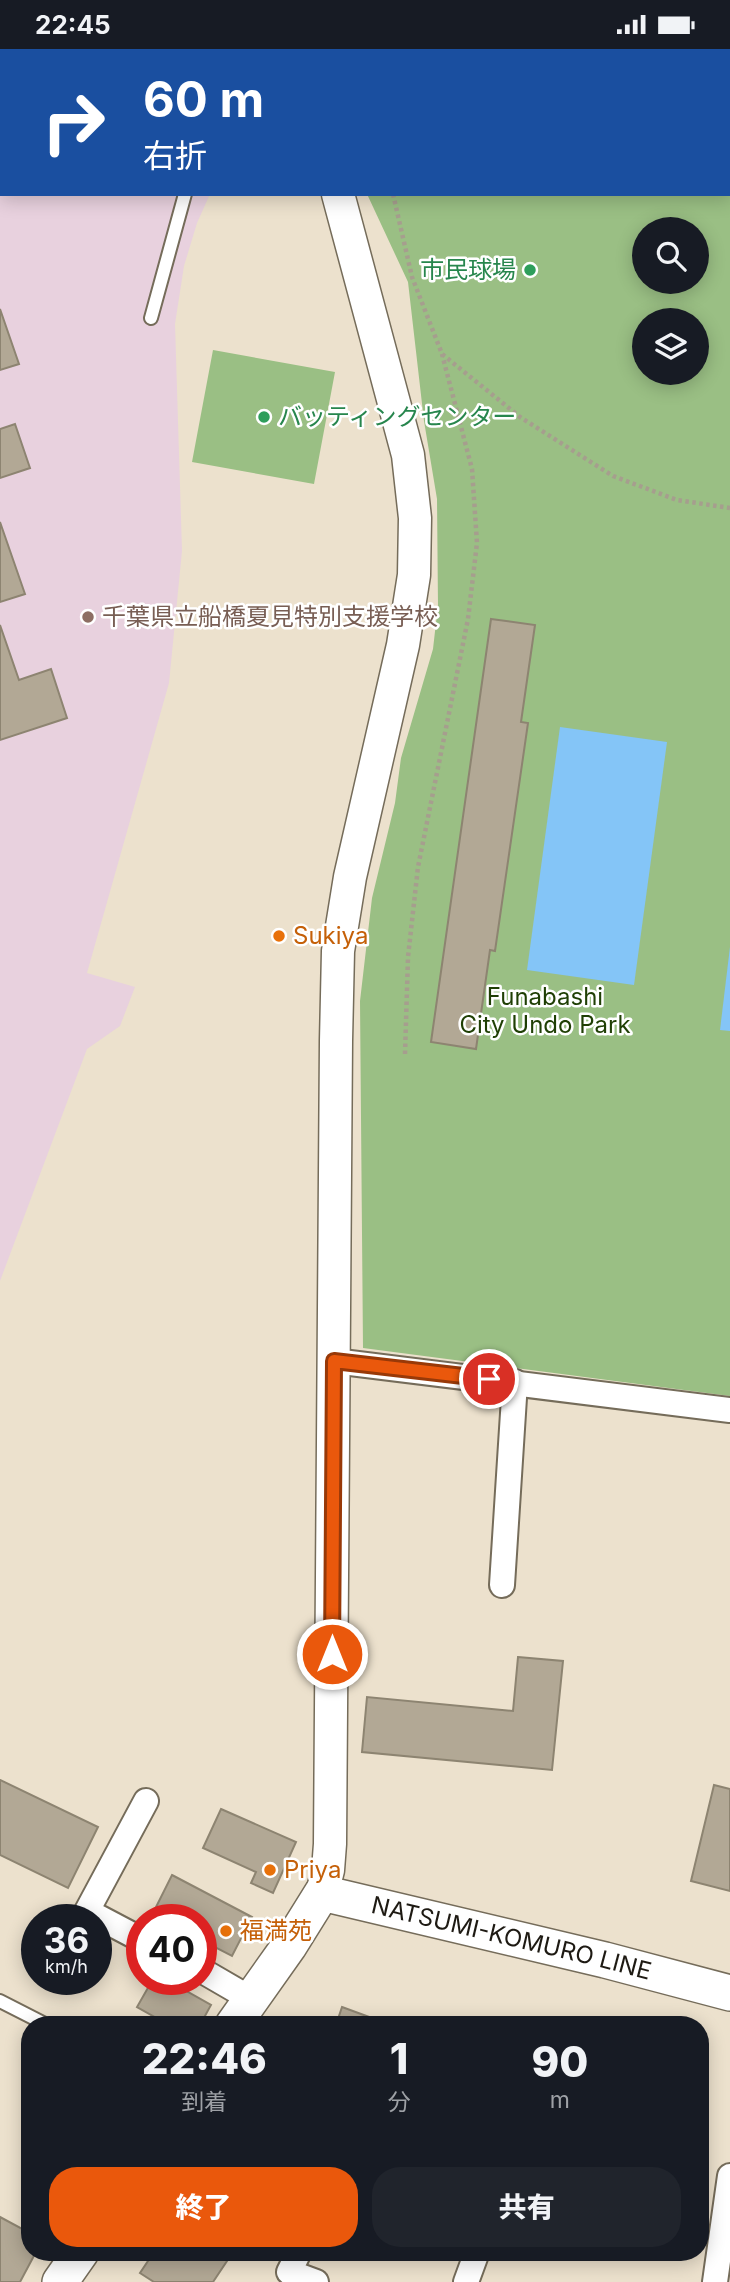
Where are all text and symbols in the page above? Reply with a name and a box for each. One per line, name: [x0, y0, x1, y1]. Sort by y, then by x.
text: 22:45: [35, 9, 111, 40]
text: 60 m: [143, 70, 264, 129]
icon: right: [28, 77, 119, 168]
text: 右折: [143, 136, 207, 175]
map controls: [632, 217, 709, 385]
button: search: [632, 217, 709, 294]
place label: 市民球場: [420, 255, 516, 284]
marker: 市民球場: [522, 262, 538, 278]
button: layers: [632, 308, 709, 385]
place label: バッティングセンター: [278, 402, 517, 431]
marker: バッティングセンター: [256, 409, 272, 425]
place label: 千葉県立船橋夏見特別支援学校: [102, 602, 438, 631]
marker: 千葉県立船橋夏見特別支援学校: [80, 609, 96, 625]
place label: Sukiya: [293, 921, 368, 950]
marker: Sukiya: [271, 928, 287, 944]
park label: Funabashi City Undo Park: [459, 982, 631, 1039]
pin: [459, 1349, 519, 1409]
icon: arrive: [470, 1360, 508, 1398]
position arrow: [295, 1617, 369, 1691]
place label: Priya: [284, 1855, 341, 1884]
marker: Priya: [262, 1862, 278, 1878]
street label: NATSUMI-KOMURO LINE: [369, 1890, 655, 1986]
speed limit sign: 40: [126, 1904, 217, 1995]
place label: 福満苑: [240, 1916, 312, 1945]
text: 36: [44, 1919, 89, 1961]
marker: 福満苑: [218, 1923, 234, 1939]
text: km/h: [45, 1956, 88, 1977]
text: 22:46: [142, 2033, 267, 2084]
text: 1: [390, 2033, 408, 2084]
text: 90: [531, 2036, 588, 2087]
text: m: [550, 2086, 570, 2114]
text: 到着: [181, 2088, 227, 2116]
text: 分: [388, 2088, 411, 2116]
button: 終了: [49, 2167, 358, 2247]
button: 共有: [372, 2167, 681, 2247]

